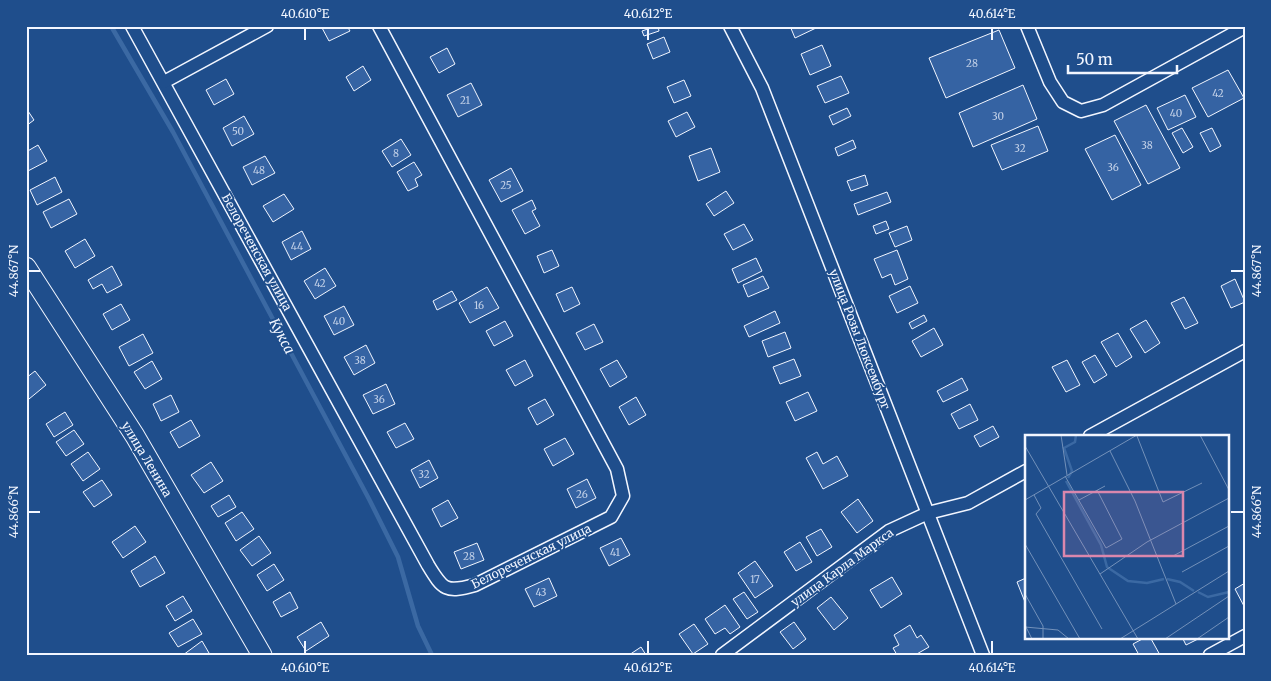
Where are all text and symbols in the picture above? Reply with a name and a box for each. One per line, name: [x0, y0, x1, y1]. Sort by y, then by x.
text: 40.610°E: [281, 6, 330, 21]
text: 40.612°E: [624, 6, 673, 21]
text: 40.614°E: [969, 6, 1016, 21]
scale bar: [1068, 42, 1177, 74]
text: 50 m: [1076, 50, 1113, 69]
house number: 28: [966, 57, 978, 70]
house number: 42: [1212, 87, 1224, 100]
house number: 21: [460, 94, 471, 107]
house number: 40: [1170, 107, 1182, 120]
house number: 30: [992, 110, 1004, 123]
house number: 50: [232, 125, 244, 138]
house number: 38: [1141, 139, 1153, 152]
house number: 32: [1014, 142, 1026, 155]
house number: 8: [393, 147, 399, 160]
house number: 36: [1107, 161, 1119, 174]
house number: 48: [253, 164, 265, 177]
house number: 25: [500, 179, 512, 192]
street label: Белореченская улица: [219, 191, 296, 314]
house number: 44: [291, 240, 303, 253]
text: 44.867°N: [6, 244, 21, 297]
text: 44.867°N: [1249, 244, 1264, 297]
street label: улица Розы Люксембург: [826, 267, 894, 411]
house number: 42: [314, 277, 326, 290]
house number: 16: [474, 299, 484, 312]
water label: Кукса: [265, 315, 299, 357]
house number: 40: [333, 315, 345, 328]
house number: 38: [354, 354, 366, 367]
house number: 36: [373, 393, 385, 406]
street label: улица Ленина: [119, 419, 176, 500]
inset map: [1025, 435, 1228, 638]
house number: 32: [418, 468, 430, 481]
text: 44.866°N: [6, 485, 21, 538]
text: 44.866°N: [1249, 485, 1264, 538]
house number: 26: [576, 488, 588, 501]
street label: Белореченская улица: [469, 520, 594, 592]
street label: улица Карла Маркса: [788, 524, 897, 609]
house number: 41: [610, 546, 620, 559]
house number: 28: [463, 550, 475, 563]
house number: 17: [750, 573, 760, 586]
house number: 43: [535, 586, 547, 599]
text: 40.610°E: [281, 660, 330, 675]
text: 40.612°E: [624, 660, 673, 675]
text: 40.614°E: [969, 660, 1016, 675]

